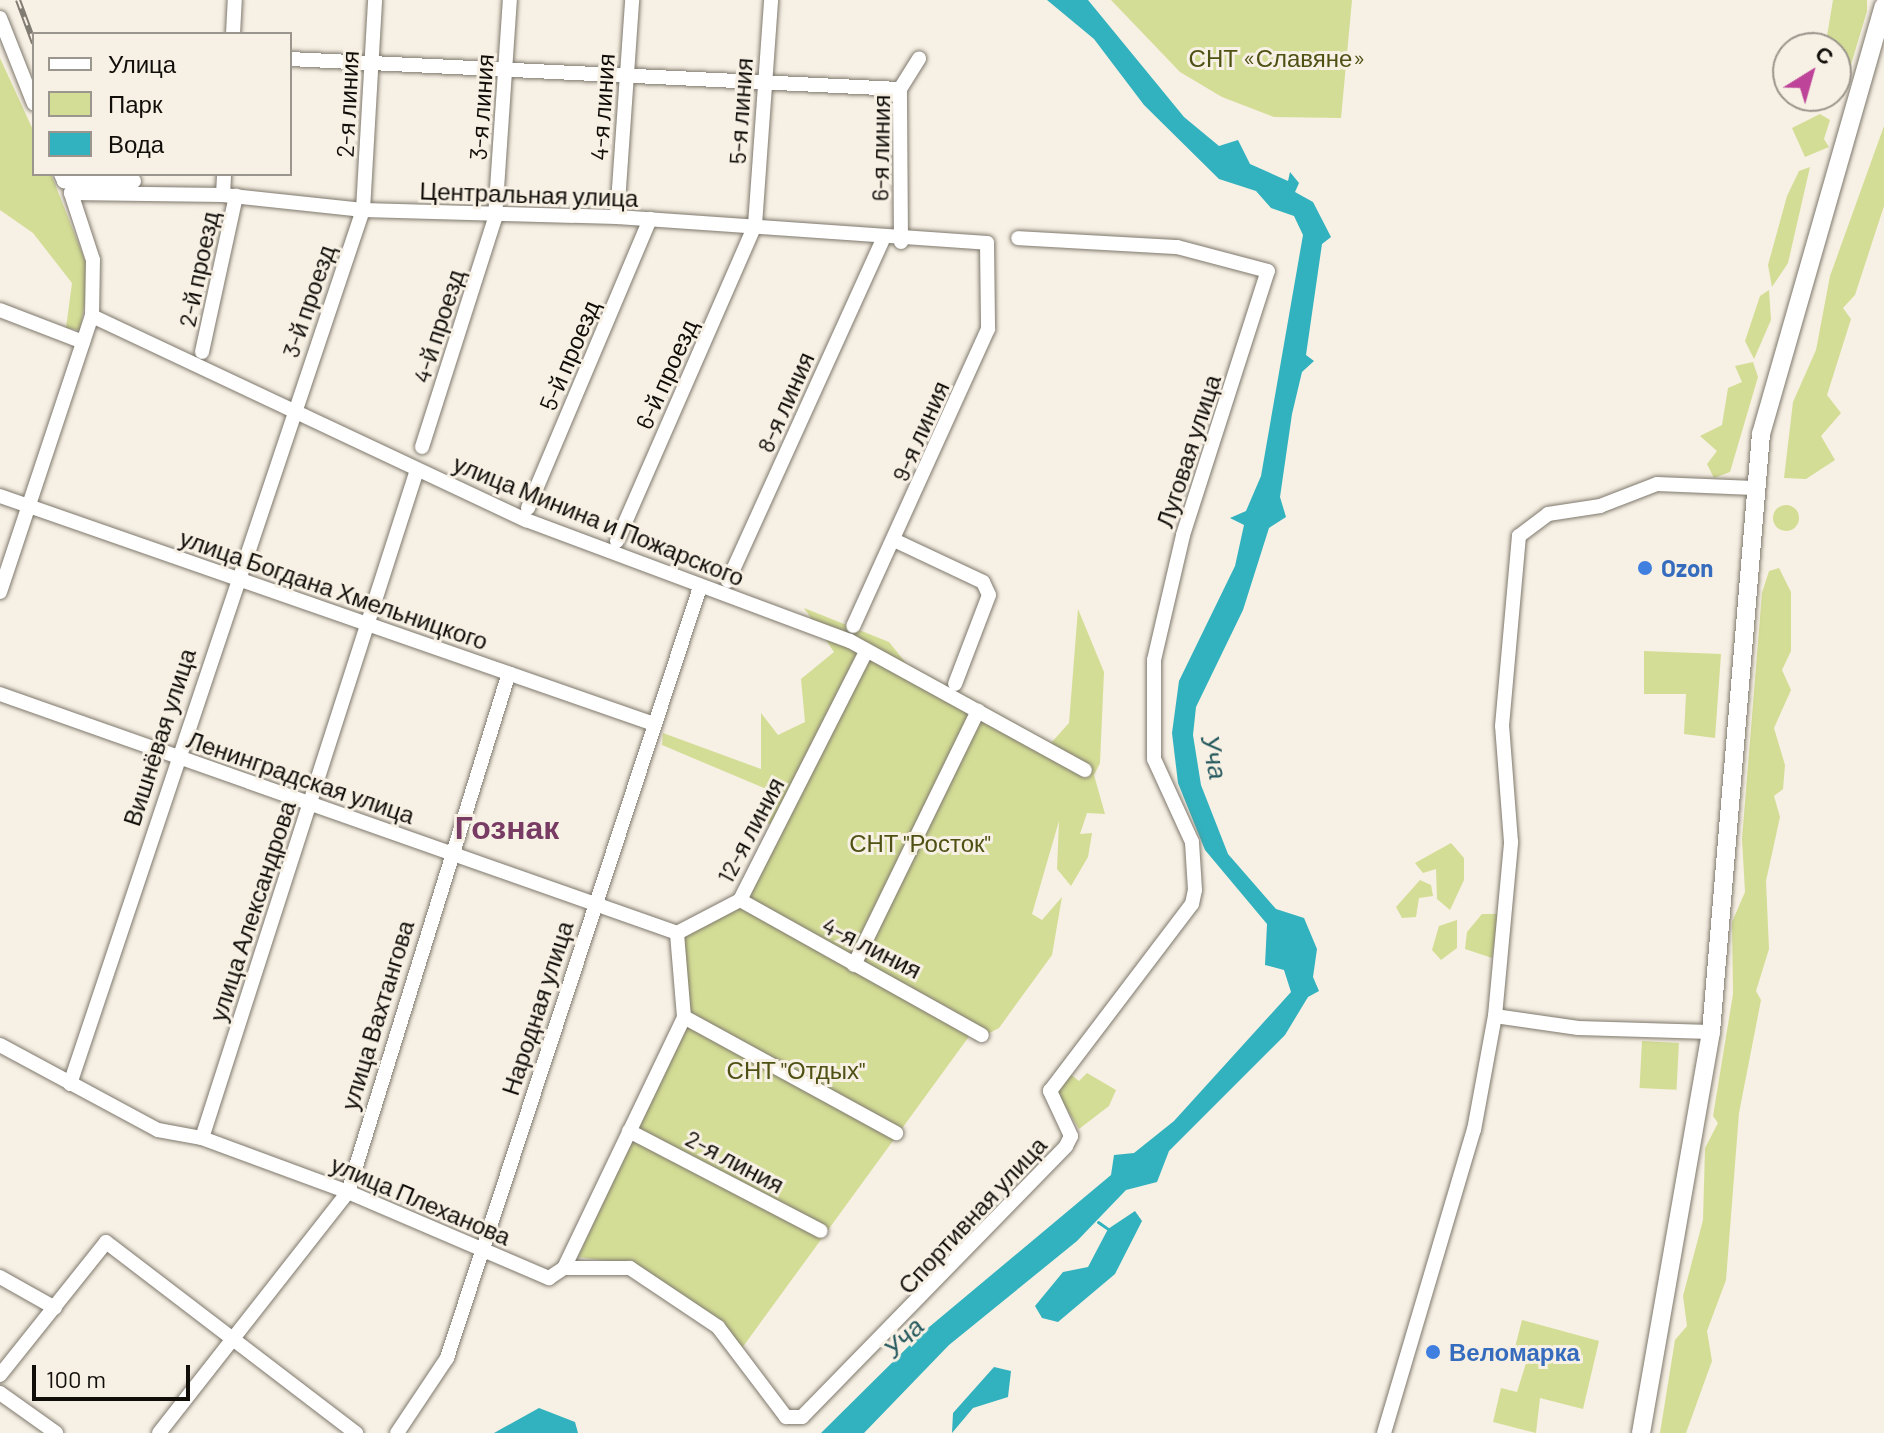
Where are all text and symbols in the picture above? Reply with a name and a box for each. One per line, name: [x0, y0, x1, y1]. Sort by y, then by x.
legend: [32, 32, 292, 176]
north arrow: [1772, 32, 1852, 112]
text: С: [1811, 39, 1839, 70]
park label: СНТ «Славяне»: [1189, 44, 1365, 72]
text: Улица: [108, 49, 176, 78]
street label: 2-я линия: [330, 50, 364, 158]
street label: 4-я линия: [584, 52, 620, 162]
street label: 3-я линия: [463, 53, 499, 161]
street label: 5-я линия: [722, 57, 758, 165]
text: Парк: [108, 89, 162, 118]
street label: 6-я линия: [865, 94, 895, 202]
text: Вода: [108, 129, 164, 158]
street label: Центральная улица: [419, 176, 639, 212]
street label: 2-й проезд: [172, 209, 224, 329]
street label: 3-й проезд: [275, 241, 341, 361]
street label: 4-й проезд: [406, 265, 470, 387]
street label: 5-й проезд: [533, 296, 605, 414]
street label: 6-й проезд: [629, 315, 703, 433]
street label: 8-я линия: [750, 347, 820, 457]
street label: Луговая улица: [1150, 371, 1226, 531]
street label: 9-я линия: [885, 376, 955, 486]
street label: улица Минина и Пожарского: [449, 448, 749, 592]
street label: улица Богдана Хмельницкого: [176, 523, 492, 655]
place label: Ozon: [1661, 554, 1713, 582]
marker: Ozon: [1636, 559, 1654, 577]
street label: Вишнёвая улица: [117, 645, 201, 829]
street label: Ленинградская улица: [184, 725, 418, 829]
water label: Уча: [1195, 732, 1235, 782]
street label: 12-я линия: [710, 772, 790, 888]
street label: улица Александрова: [203, 797, 301, 1025]
district label: Гознак: [455, 807, 559, 845]
park label: СНТ "Росток": [849, 829, 991, 857]
street label: 4-я линия: [818, 910, 926, 984]
street label: улица Вахтангова: [334, 917, 420, 1113]
street label: Народная улица: [495, 917, 579, 1099]
park label: СНТ "Отдых": [727, 1056, 865, 1084]
street label: 2-я линия: [681, 1123, 789, 1199]
street label: Спортивная улица: [892, 1131, 1052, 1299]
street label: улица Плеханова: [327, 1149, 515, 1251]
water label: Уча: [876, 1310, 930, 1364]
place label: Веломарка: [1449, 1338, 1580, 1366]
marker: Веломарка: [1424, 1343, 1442, 1361]
scale bar: [36, 1349, 194, 1399]
text: 100 m: [46, 1364, 106, 1393]

